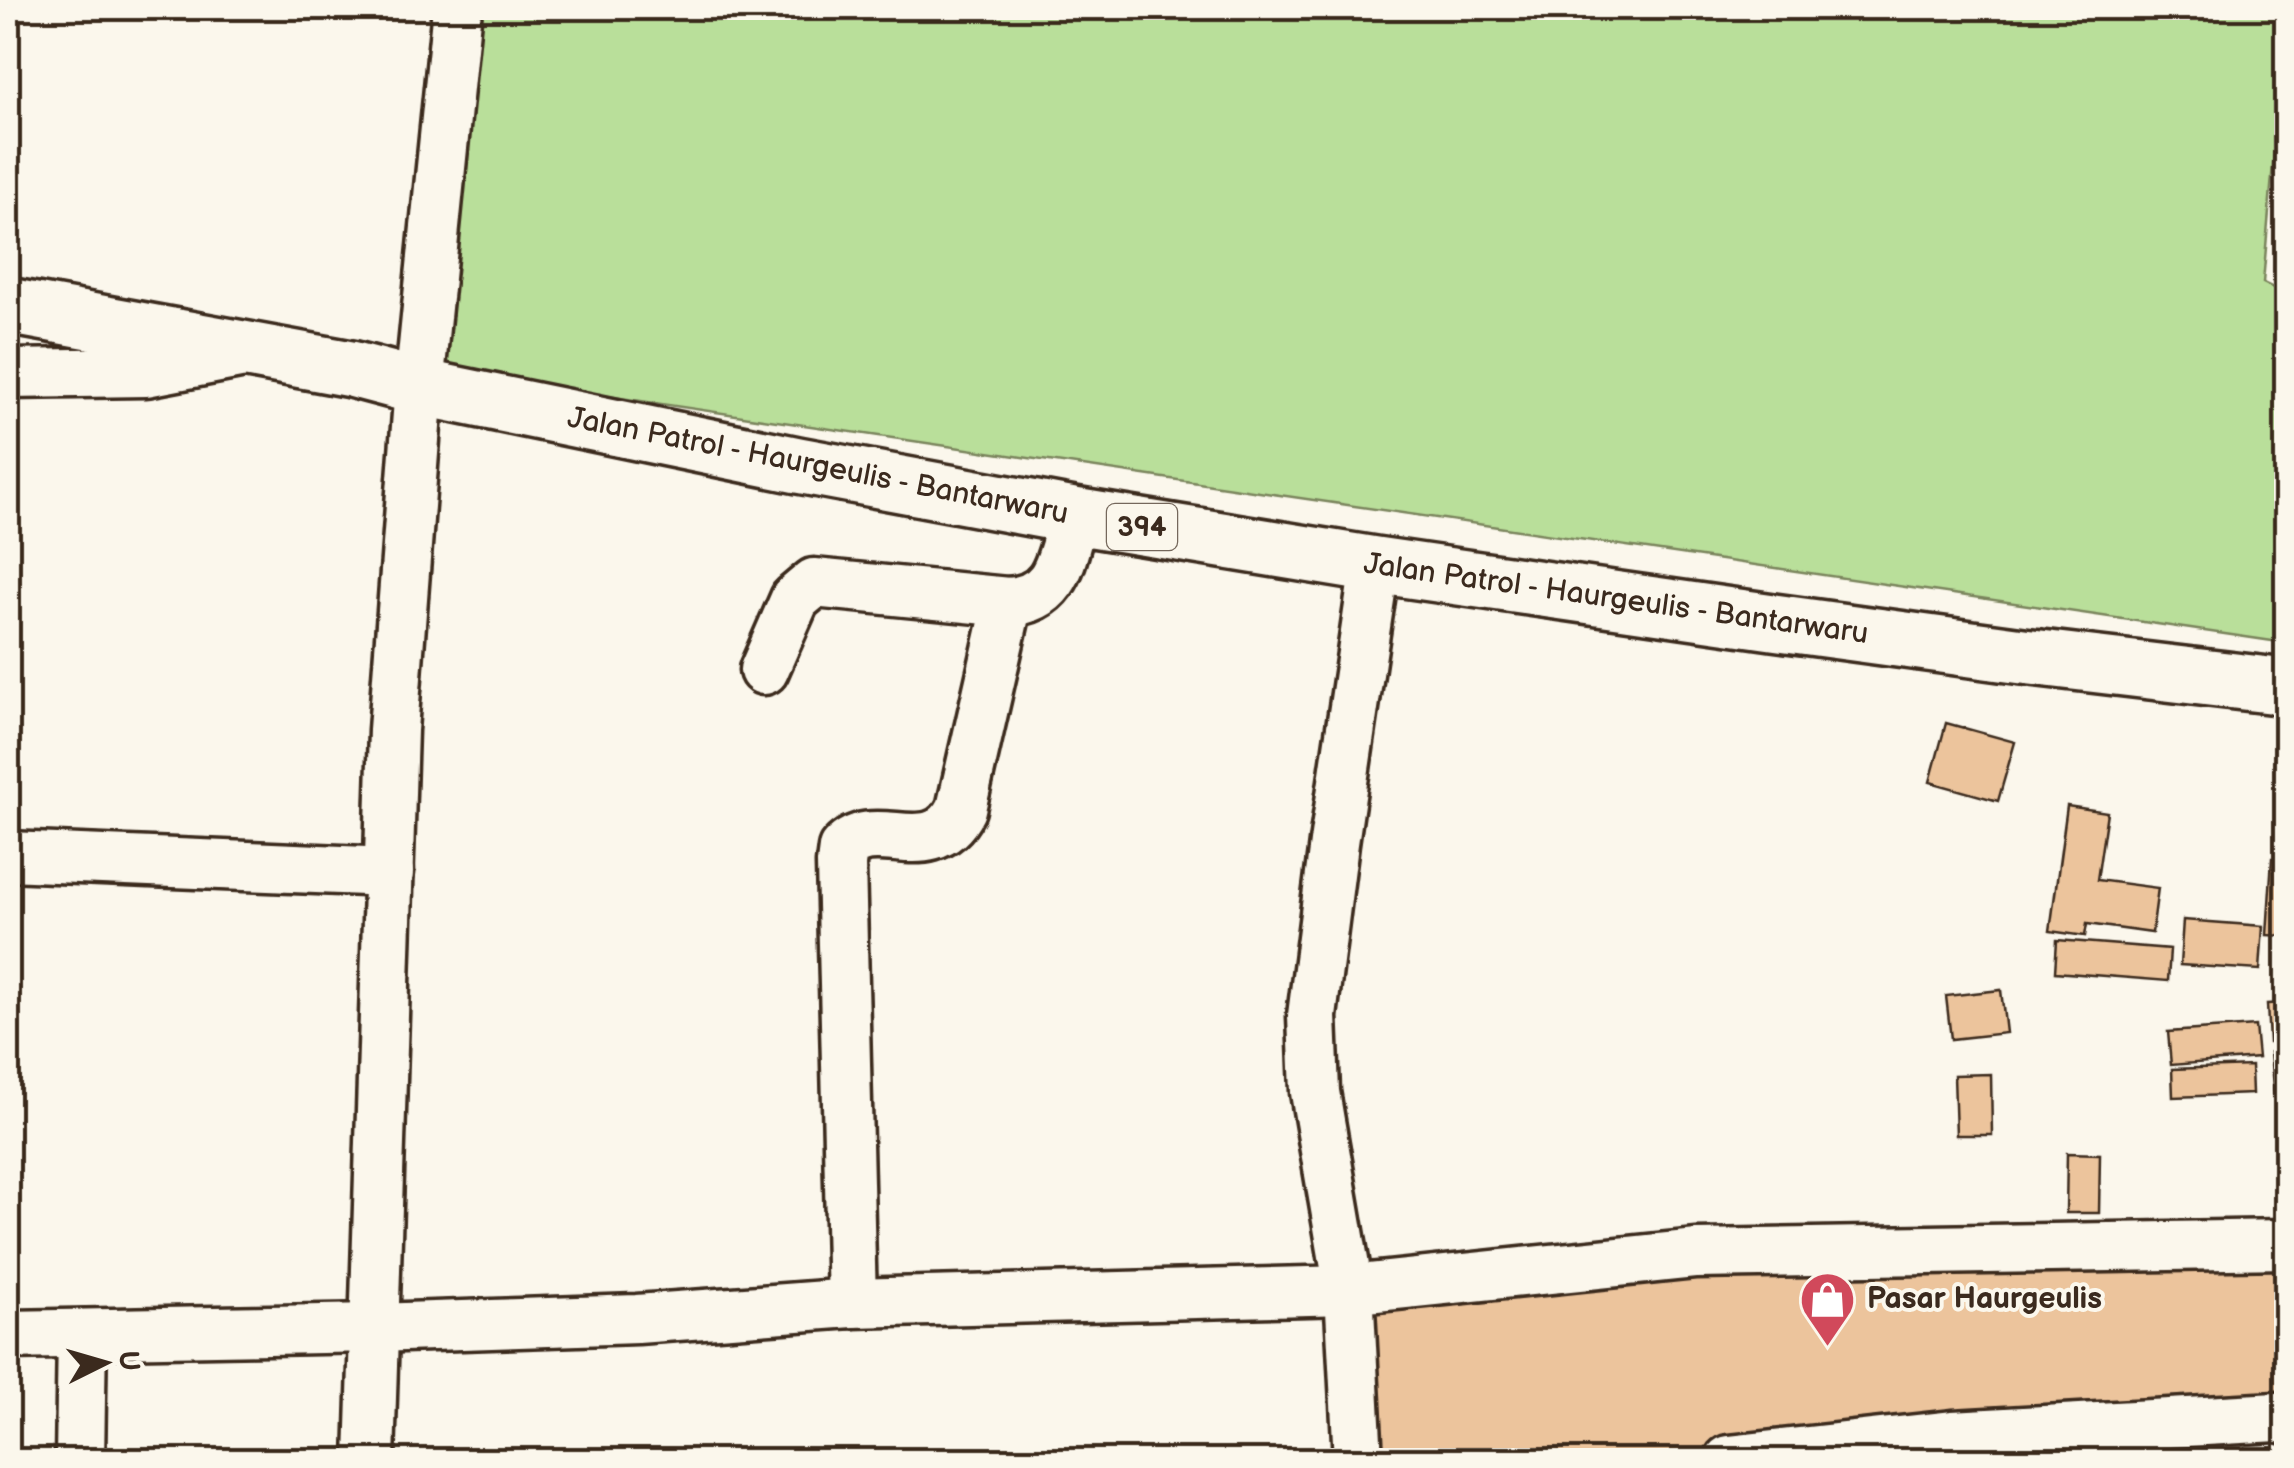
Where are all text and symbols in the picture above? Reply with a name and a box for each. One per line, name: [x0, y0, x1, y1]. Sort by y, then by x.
street label: Jalan Patrol - Haurgeulis - Bantarwaru: [565, 400, 1071, 532]
road number: 394: [1107, 504, 1177, 550]
street label: Jalan Patrol - Haurgeulis - Bantarwaru: [1361, 546, 1871, 652]
shop icon: Pasar Haurgeulis: [1798, 1269, 1858, 1348]
place label: Pasar Haurgeulis: [1867, 1281, 2102, 1317]
north arrow: [55, 1313, 155, 1413]
text: U: [111, 1350, 146, 1372]

